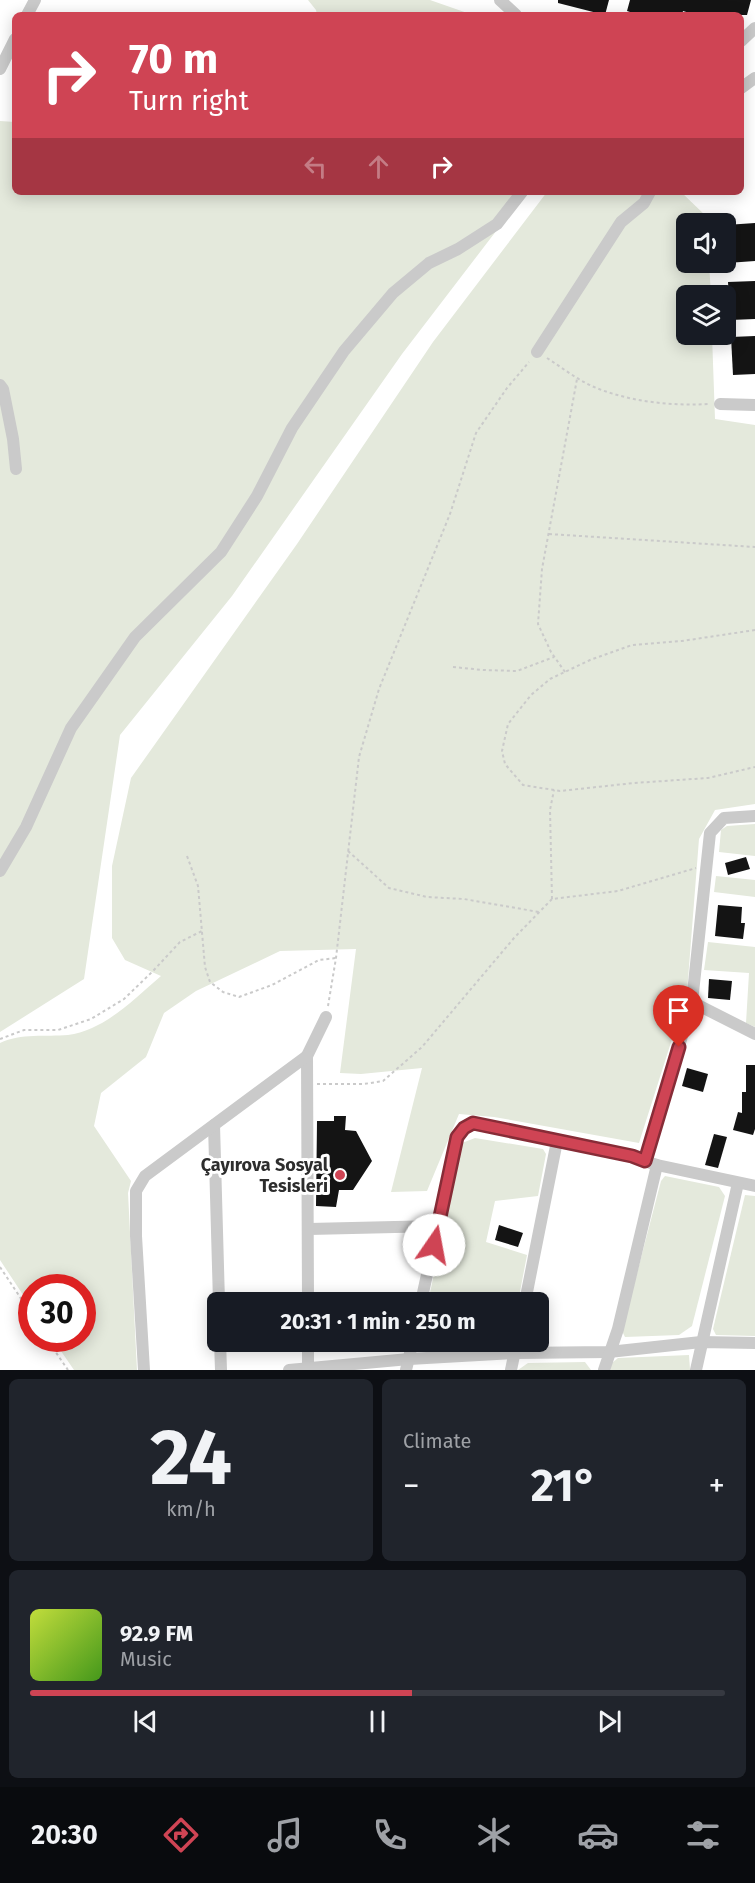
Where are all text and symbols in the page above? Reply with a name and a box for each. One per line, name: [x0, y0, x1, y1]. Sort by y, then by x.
text: 70 m: [129, 34, 218, 84]
icon: right: [30, 36, 108, 114]
text: Turn right: [129, 85, 249, 117]
icon: left: [299, 150, 332, 183]
icon: ahead: [362, 150, 395, 183]
icon: right: [425, 150, 458, 183]
map controls: [676, 213, 736, 345]
button: sound: [676, 213, 736, 273]
button: layers: [676, 285, 736, 345]
pin: [653, 985, 704, 1047]
icon: arrive: [662, 994, 695, 1027]
place label: Çayırova Sosyal Tesisleri: [201, 1154, 329, 1197]
marker: Çayırova Sosyal Tesisleri: [333, 1168, 347, 1182]
position arrow: [402, 1213, 466, 1277]
speed limit sign: 30: [18, 1274, 96, 1352]
text: 20:31 · 1 min · 250 m: [280, 1308, 476, 1335]
text: 24: [150, 1411, 232, 1505]
text: Climate: [403, 1429, 471, 1453]
text: 21°: [531, 1459, 597, 1513]
text: −: [403, 1466, 420, 1506]
text: +: [709, 1466, 725, 1506]
text: km/h: [166, 1497, 216, 1521]
text: 92.9 FM: [120, 1620, 193, 1647]
text: Music: [120, 1647, 172, 1671]
icon: previous: [129, 1705, 162, 1738]
icon: pause: [361, 1705, 394, 1738]
icon: next: [593, 1705, 626, 1738]
icon: directions: [160, 1814, 202, 1856]
icon: music: [264, 1814, 306, 1856]
icon: phone: [369, 1814, 411, 1856]
icon: climate: [473, 1814, 515, 1856]
icon: car: [577, 1814, 619, 1856]
icon: filters: [682, 1814, 724, 1856]
text: 20:30: [31, 1819, 98, 1851]

